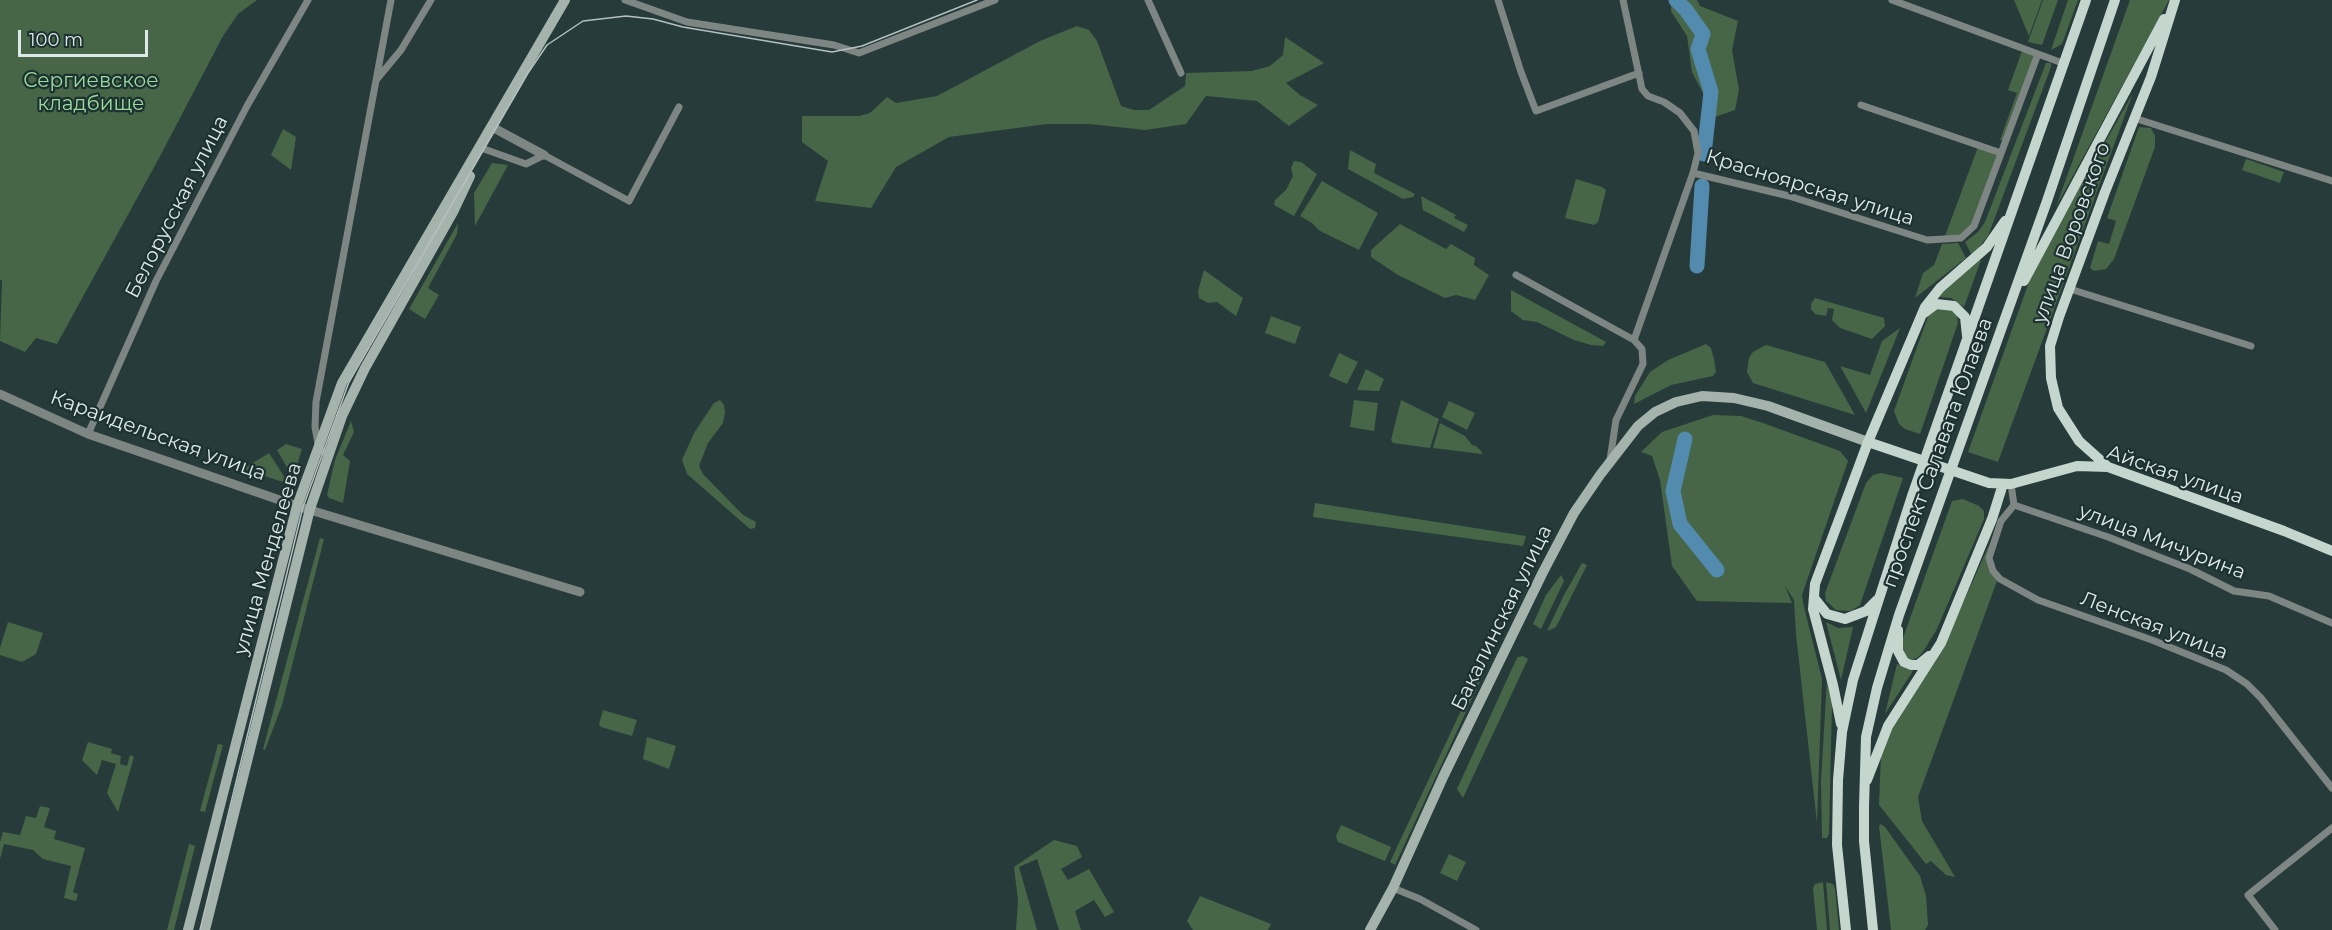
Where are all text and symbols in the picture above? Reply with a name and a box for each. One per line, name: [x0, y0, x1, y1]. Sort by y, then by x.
scale bar: [21, 18, 152, 56]
text: 100 m: [29, 29, 83, 51]
park label: Сергиевское кладбище: [23, 69, 159, 116]
street label: Белорусская улица: [121, 112, 233, 302]
street label: улица Воровского: [2028, 139, 2116, 327]
street label: Красноярская улица: [1703, 145, 1917, 231]
street label: проспект Салавата Юлаева: [1878, 315, 1998, 591]
street label: Караидельская улица: [47, 386, 269, 486]
street label: Айская улица: [2104, 440, 2246, 510]
street label: улица Менделеева: [229, 460, 307, 658]
street label: улица Мичурина: [2075, 499, 2249, 585]
street label: Бакалинская улица: [1447, 521, 1557, 715]
street label: Ленская улица: [2077, 587, 2231, 665]

